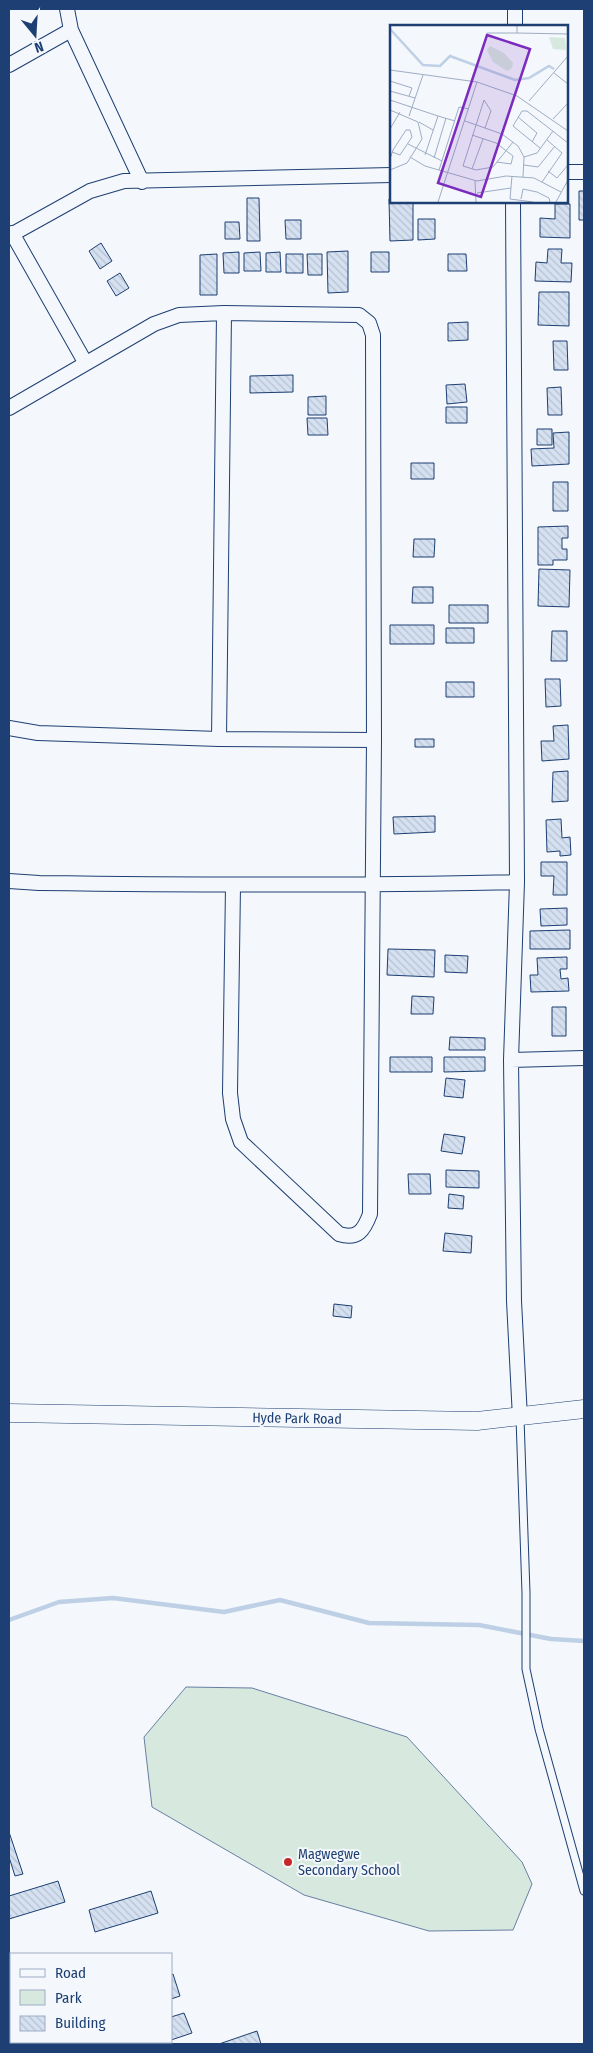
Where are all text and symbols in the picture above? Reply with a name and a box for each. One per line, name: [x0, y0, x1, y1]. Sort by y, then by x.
north arrow: [10, 10, 60, 60]
inset map: [390, 25, 568, 202]
text: N: [32, 38, 45, 56]
street label: Hyde Park Road: [252, 1409, 342, 1428]
place label: Magwegwe Secondary School: [298, 1846, 400, 1879]
marker: Magwegwe Secondary School: [282, 1856, 294, 1868]
legend: [10, 1953, 172, 2043]
text: Road: [55, 1964, 86, 1982]
text: Park: [55, 1989, 82, 2007]
text: Building: [55, 2014, 106, 2032]

